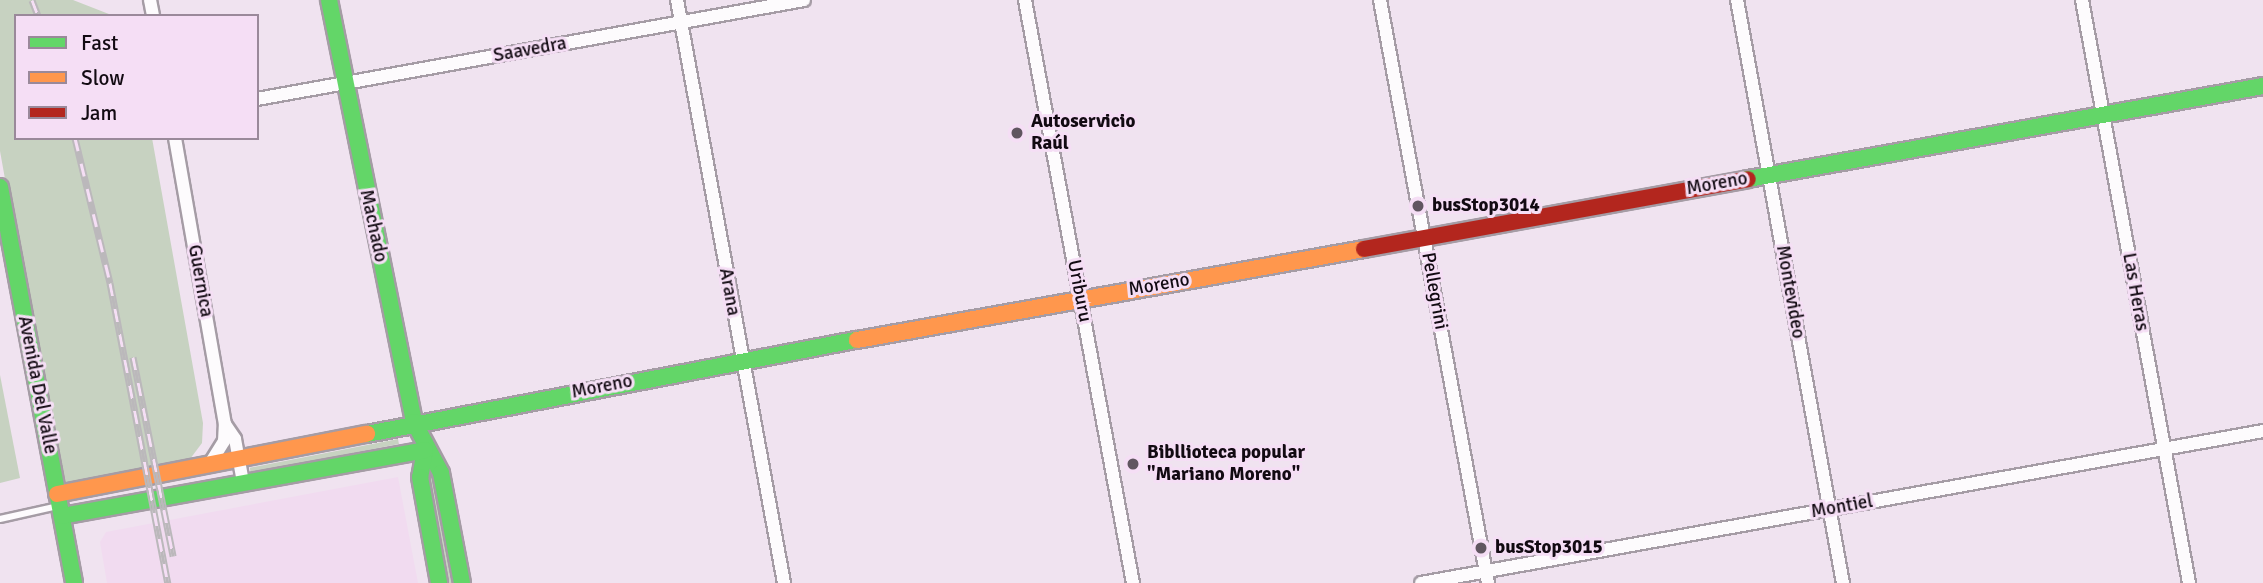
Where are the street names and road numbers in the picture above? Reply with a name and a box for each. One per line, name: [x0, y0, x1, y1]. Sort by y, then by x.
street label: Saavedra: [492, 32, 568, 68]
street label: Moreno: [1685, 167, 1749, 201]
street label: Machado: [354, 188, 392, 264]
street label: Guernica: [182, 243, 218, 319]
street label: Montevideo: [1771, 244, 1809, 340]
street label: Pellegrini: [1416, 251, 1452, 331]
street label: Las Heras: [2117, 251, 2153, 333]
street label: Uriburu: [1062, 258, 1096, 324]
street label: Arana: [714, 266, 744, 318]
street label: Moreno: [1127, 268, 1191, 302]
street label: Avenida Del Valle: [12, 314, 62, 456]
street label: Moreno: [570, 370, 634, 404]
street label: Montiel: [1809, 490, 1875, 524]

